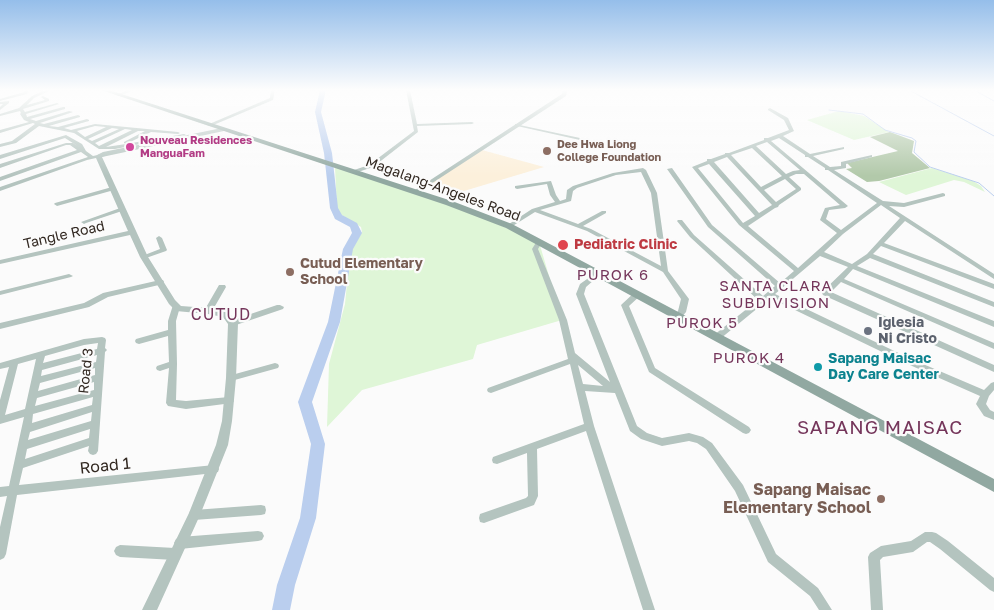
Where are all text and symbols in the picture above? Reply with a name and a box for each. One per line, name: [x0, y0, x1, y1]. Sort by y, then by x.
place label: Nouveau Residences ManguaFam: [140, 134, 252, 160]
place label: Dee Hwa Liong College Foundation: [557, 138, 661, 164]
marker: Nouveau Residences ManguaFam: [124, 141, 136, 153]
marker: Dee Hwa Liong College Foundation: [541, 145, 553, 157]
street label: Magalang-Angeles Road: [363, 153, 523, 225]
street label: Tangle Road: [22, 218, 106, 252]
place label: Pediatric Clinic: [574, 237, 677, 253]
marker: Pediatric Clinic: [556, 238, 570, 252]
place label: Cutud Elementary School: [300, 256, 423, 288]
marker: Cutud Elementary School: [284, 266, 296, 278]
district label: PUROK 6: [576, 266, 650, 284]
district label: SANTA CLARA SUBDIVISION: [718, 277, 834, 312]
district label: CUTUD: [190, 305, 252, 325]
district label: PUROK 5: [665, 314, 739, 332]
place label: Iglesia Ni Cristo: [878, 315, 937, 348]
marker: Iglesia Ni Cristo: [862, 325, 874, 337]
street label: Road 3: [75, 347, 97, 395]
district label: PUROK 4: [712, 349, 786, 367]
place label: Sapang Maisac Day Care Center: [828, 351, 939, 384]
marker: Sapang Maisac Day Care Center: [812, 361, 824, 373]
district label: SAPANG MAISAC: [795, 417, 965, 439]
street label: Road 1: [79, 454, 131, 478]
place label: Sapang Maisac Elementary School: [723, 480, 871, 518]
marker: Sapang Maisac Elementary School: [875, 493, 887, 505]

